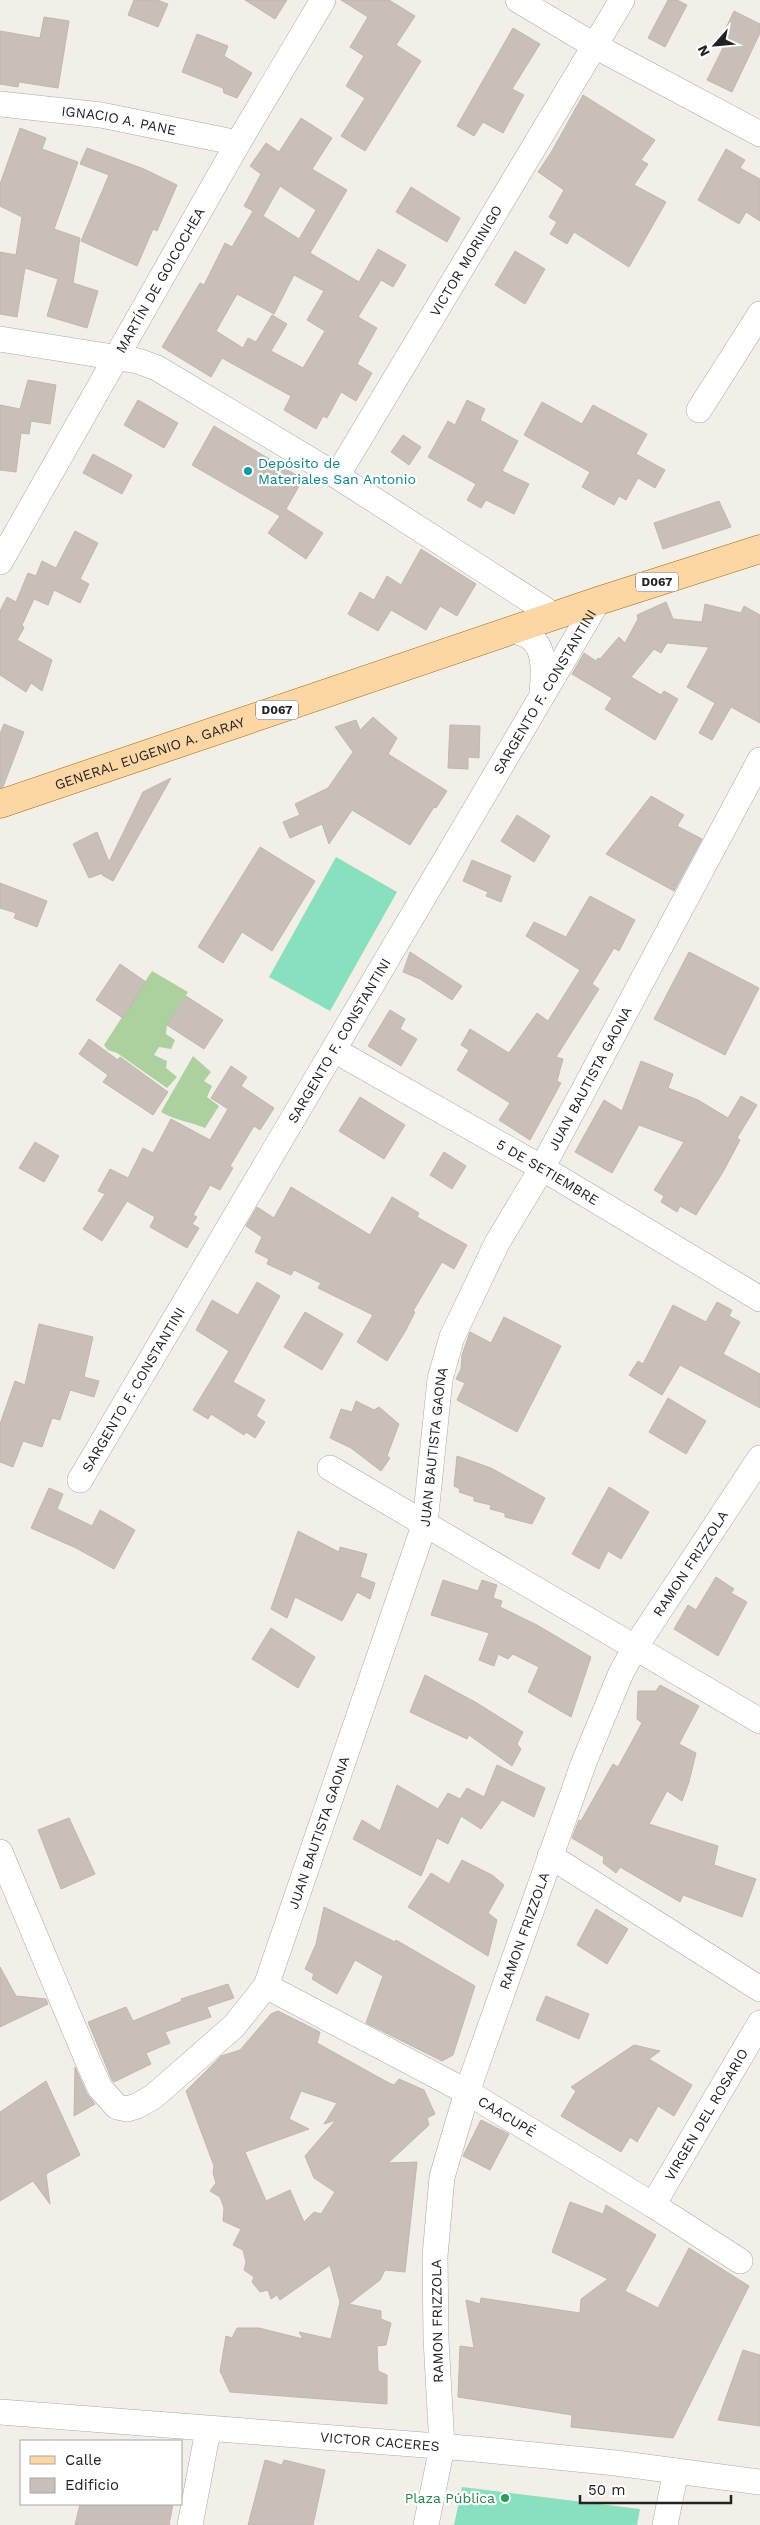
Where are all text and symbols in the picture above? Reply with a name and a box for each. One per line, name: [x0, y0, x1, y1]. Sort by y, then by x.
north arrow: [690, 20, 740, 70]
text: N: [694, 43, 713, 59]
street label: IGNACIO A. PANE: [61, 103, 178, 138]
street label: VICTOR MORINIGO: [427, 202, 505, 319]
street label: MARTÍN DE GOICOCHEA: [112, 205, 208, 356]
place label: Depósito de Materiales San Antonio: [258, 455, 416, 487]
marker: Depósito de Materiales San Antonio: [242, 465, 254, 477]
road number: D067: [636, 572, 678, 592]
street label: SARGENTO F. CONSTANTINI: [490, 607, 599, 777]
road number: D067: [256, 700, 298, 720]
street label: GENERAL EUGENIO A. GARAY: [52, 714, 247, 793]
street label: SARGENTO F. CONSTANTINI: [284, 955, 394, 1126]
street label: JUAN BAUTISTA GAONA: [545, 1004, 635, 1153]
street label: 5 DE SETIEMBRE: [494, 1136, 602, 1208]
street label: SARGENTO F. CONSTANTINI: [79, 1304, 188, 1475]
street label: JUAN BAUTISTA GAONA: [417, 1365, 451, 1527]
street label: RAMON FRIZZOLA: [650, 1507, 731, 1619]
street label: JUAN BAUTISTA GAONA: [285, 1754, 352, 1911]
street label: RAMON FRIZZOLA: [496, 1870, 552, 1992]
street label: VIRGEN DEL ROSARIO: [661, 2046, 751, 2183]
street label: CAACUPÉ: [475, 2093, 539, 2140]
street label: RAMON FRIZZOLA: [428, 2259, 446, 2383]
street label: VICTOR CACERES: [319, 2429, 440, 2454]
legend: [20, 2440, 182, 2505]
text: Calle: [65, 2451, 102, 2469]
scale bar: [580, 2472, 731, 2504]
text: Edificio: [65, 2476, 119, 2494]
text: 50 m: [588, 2481, 625, 2499]
place label: Plaza Pública: [405, 2490, 495, 2506]
marker: Plaza Pública: [499, 2492, 511, 2504]

